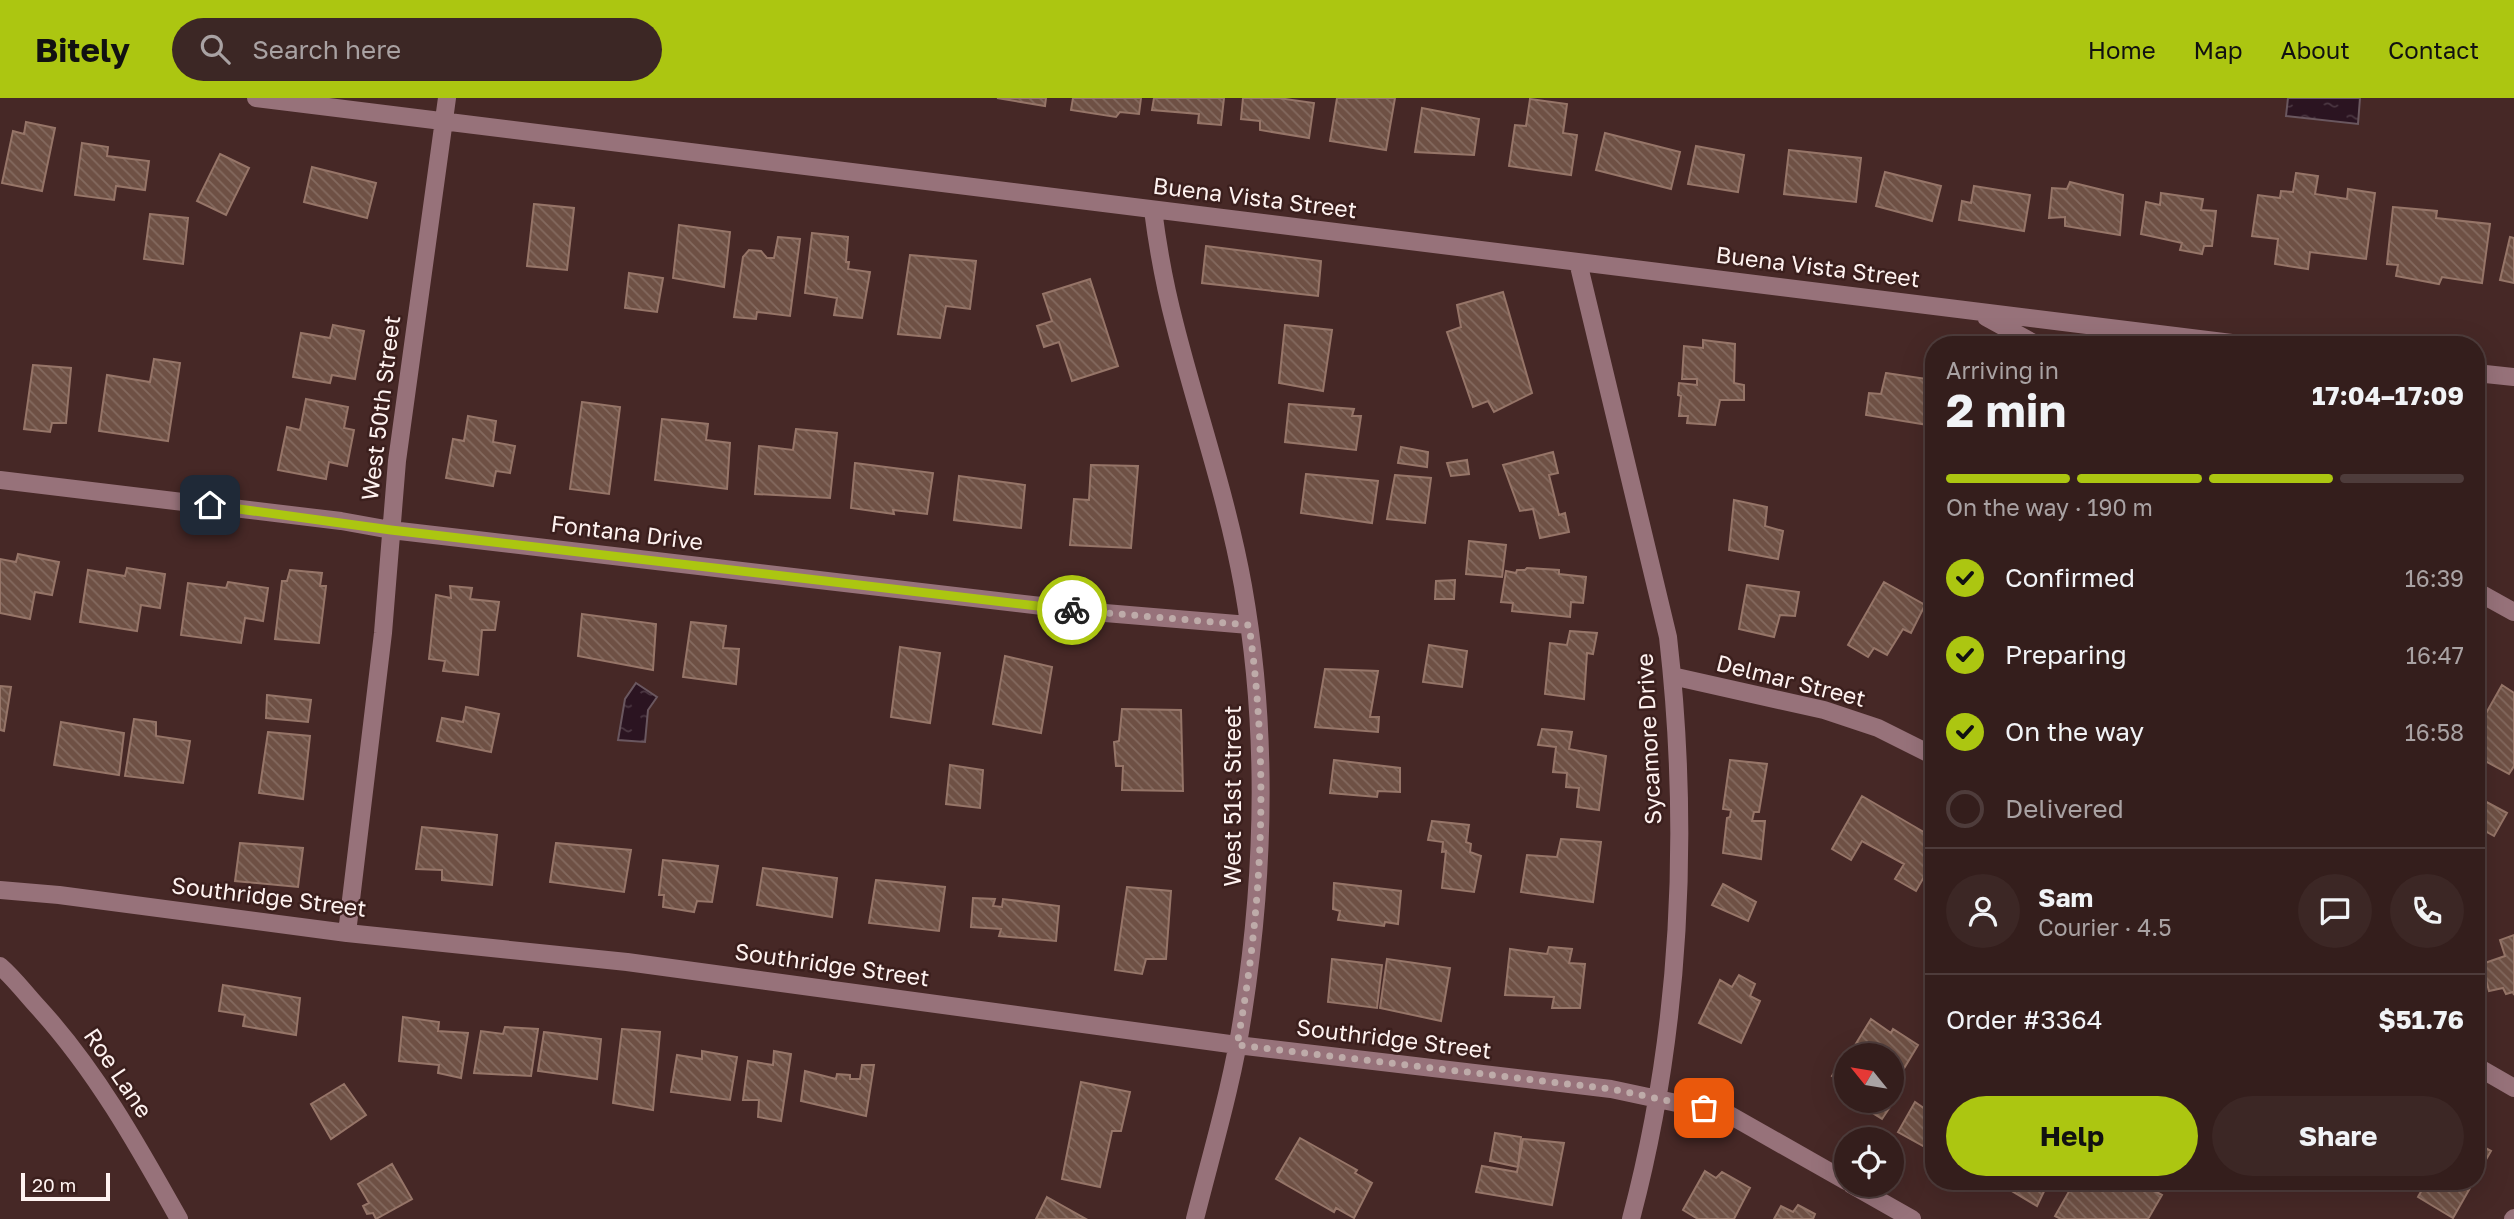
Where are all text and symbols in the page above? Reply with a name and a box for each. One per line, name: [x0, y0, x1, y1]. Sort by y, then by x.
search box: [172, 18, 662, 81]
text: Bitely: [35, 30, 130, 69]
icon: search: [196, 30, 234, 68]
text: Search here: [252, 34, 401, 65]
text: Home: [2088, 35, 2156, 64]
text: Map: [2194, 35, 2243, 64]
text: About: [2281, 35, 2350, 64]
text: Contact: [2388, 35, 2479, 64]
street label: Buena Vista Street: [1152, 171, 1359, 223]
street label: Buena Vista Street: [1715, 240, 1922, 292]
street label: West 50th Street: [355, 314, 405, 502]
text: Arriving in: [1946, 356, 2059, 384]
text: 17:04–17:09: [2312, 380, 2464, 411]
text: 2 min: [1946, 382, 2066, 437]
pin: [180, 475, 240, 535]
icon: home: [191, 486, 229, 524]
text: On the way · 190 m: [1946, 493, 2153, 521]
street label: Fontana Drive: [549, 509, 705, 555]
icon: check: [1946, 559, 1984, 597]
text: Confirmed: [2005, 562, 2135, 593]
text: 16:39: [2405, 564, 2464, 592]
courier: [1037, 575, 1107, 645]
icon: bike: [1053, 591, 1091, 629]
icon: check: [1946, 636, 1984, 674]
text: Preparing: [2005, 639, 2127, 670]
text: 16:47: [2406, 641, 2464, 669]
street label: Delmar Street: [1714, 648, 1869, 712]
street label: Sycamore Drive: [1630, 653, 1666, 825]
street label: West 51st Street: [1218, 705, 1246, 887]
icon: check: [1946, 713, 1984, 751]
text: On the way: [2005, 716, 2144, 747]
text: 16:58: [2405, 718, 2464, 746]
text: Delivered: [2005, 793, 2124, 824]
street label: Southridge Street: [170, 870, 368, 922]
button: person: [1946, 874, 2020, 948]
button: chat: [2298, 874, 2372, 948]
button: phone: [2390, 874, 2464, 948]
text: Sam: [2038, 882, 2093, 913]
text: Courier · 4.5: [2038, 913, 2171, 941]
street label: Southridge Street: [733, 936, 931, 992]
text: Order #3364: [1946, 1004, 2103, 1035]
text: $51.76: [2378, 1004, 2464, 1035]
street label: Southridge Street: [1295, 1012, 1493, 1064]
street label: Roe Lane: [79, 1022, 159, 1123]
north arrow: [1834, 1043, 1904, 1113]
map controls: [1834, 1043, 1904, 1197]
pin: [1674, 1078, 1734, 1138]
icon: bag: [1685, 1089, 1723, 1127]
button: Help: [1946, 1096, 2198, 1176]
button: Share: [2212, 1096, 2464, 1176]
button: locate: [1834, 1127, 1904, 1197]
scale bar: [21, 1170, 110, 1202]
text: 20 m: [32, 1173, 76, 1196]

